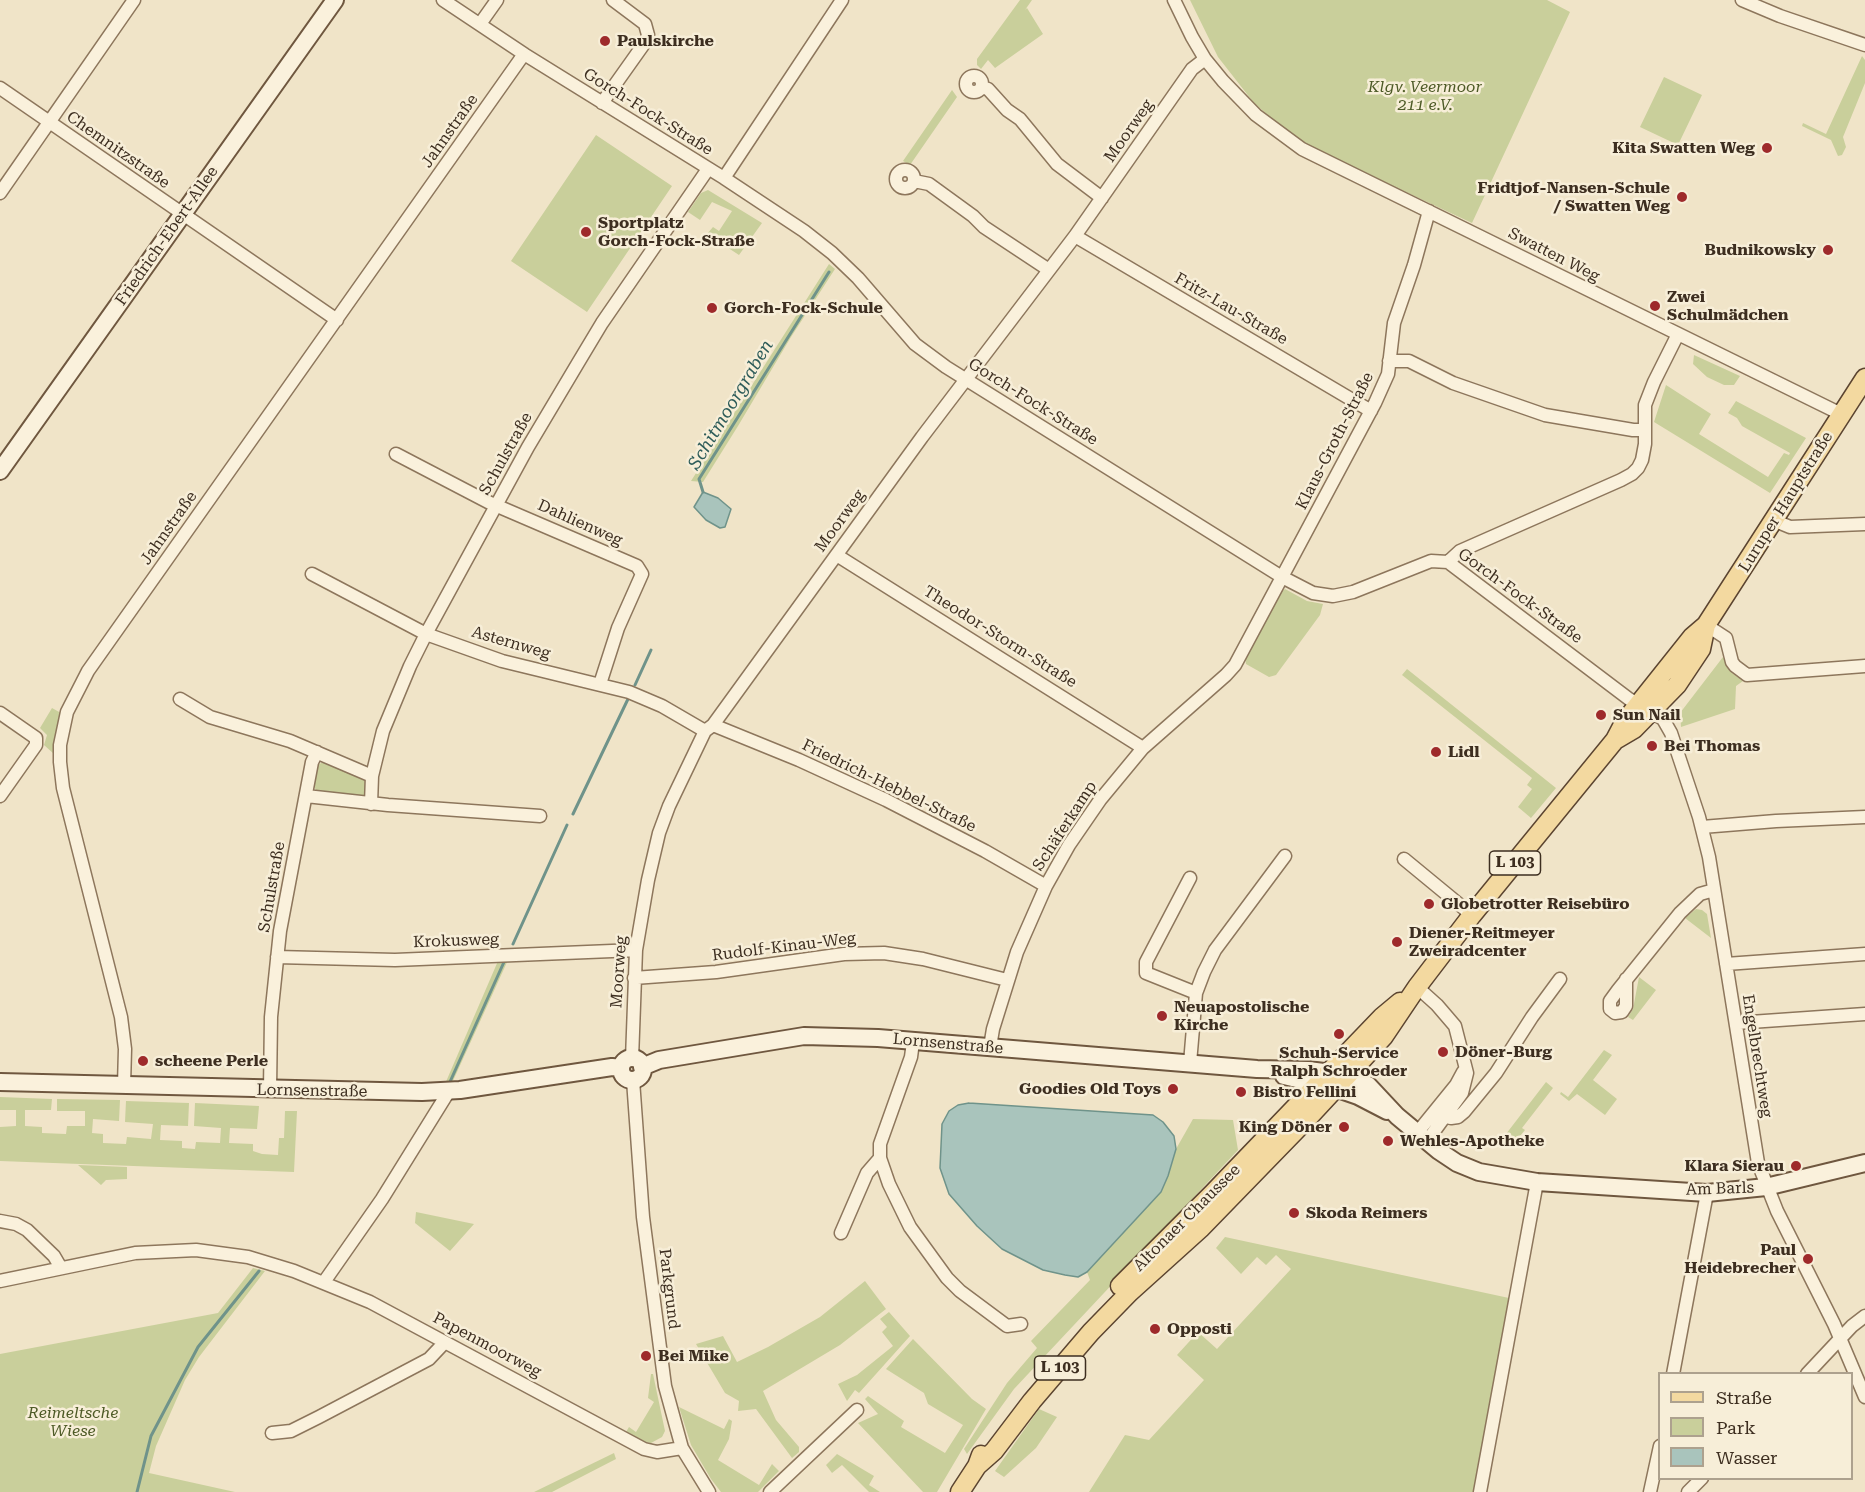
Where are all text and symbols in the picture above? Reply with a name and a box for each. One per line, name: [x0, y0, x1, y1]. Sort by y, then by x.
place label: Paulskirche: [617, 31, 714, 51]
marker: Paulskirche: [598, 34, 612, 48]
street label: Gorch-Fock-Straße: [580, 64, 716, 160]
park label: Klgv. Veermoor 211 e.V.: [1368, 77, 1482, 115]
street label: Jahnstraße: [418, 91, 482, 171]
street label: Moorweg: [1100, 96, 1158, 166]
street label: Chemnitzstraße: [63, 107, 173, 193]
place label: Kita Swatten Weg: [1612, 138, 1755, 158]
marker: Kita Swatten Weg: [1760, 141, 1774, 155]
street label: Friedrich-Ebert-Allee: [112, 163, 222, 309]
place label: Fridtjof-Nansen-Schule / Swatten Weg: [1477, 178, 1670, 216]
marker: Fridtjof-Nansen-Schule / Swatten Weg: [1675, 190, 1689, 204]
place label: Sportplatz Gorch-Fock-Straße: [598, 213, 755, 251]
street label: Swatten Weg: [1505, 224, 1603, 286]
marker: Sportplatz Gorch-Fock-Straße: [579, 225, 593, 239]
place label: Budnikowsky: [1705, 240, 1816, 260]
marker: Budnikowsky: [1821, 243, 1835, 257]
street label: Fritz-Lau-Straße: [1171, 269, 1291, 349]
place label: Zwei Schulmädchen: [1667, 287, 1788, 325]
place label: Gorch-Fock-Schule: [724, 298, 883, 318]
marker: Zwei Schulmädchen: [1648, 299, 1662, 313]
marker: Gorch-Fock-Schule: [705, 301, 719, 315]
water label: Schitmoorgraben: [684, 336, 778, 474]
street label: Gorch-Fock-Straße: [965, 354, 1101, 450]
street label: Klaus-Groth-Straße: [1292, 369, 1378, 513]
street label: Schulstraße: [475, 409, 537, 499]
street label: Luruper Hauptstraße: [1735, 428, 1837, 576]
street label: Moorweg: [811, 486, 869, 556]
street label: Jahnstraße: [137, 488, 201, 568]
street label: Dahlienweg: [535, 496, 625, 550]
street label: Gorch-Fock-Straße: [1454, 544, 1586, 648]
street label: Theodor-Storm-Straße: [920, 582, 1080, 692]
street label: Asternweg: [469, 623, 553, 663]
place label: Sun Nail: [1613, 705, 1681, 725]
marker: Sun Nail: [1594, 708, 1608, 722]
street label: Friedrich-Hebbel-Straße: [799, 736, 979, 836]
place label: Bei Thomas: [1664, 736, 1760, 756]
marker: Bei Thomas: [1645, 739, 1659, 753]
place label: Lidl: [1448, 742, 1479, 762]
marker: Lidl: [1429, 745, 1443, 759]
street label: Schäferkamp: [1029, 778, 1101, 874]
street label: Schulstraße: [255, 840, 289, 934]
road number: L 103: [1490, 851, 1540, 875]
place label: Globetrotter Reisebüro: [1441, 894, 1630, 914]
marker: Globetrotter Reisebüro: [1422, 897, 1436, 911]
place label: Diener-Reitmeyer Zweiradcenter: [1409, 923, 1555, 961]
street label: Rudolf-Kinau-Weg: [711, 929, 857, 965]
street label: Krokusweg: [413, 930, 499, 952]
street label: Moorweg: [607, 935, 631, 1009]
marker: Diener-Reitmeyer Zweiradcenter: [1390, 935, 1404, 949]
street label: Engelbrechtweg: [1738, 993, 1776, 1119]
place label: Neuapostolische Kirche: [1174, 997, 1309, 1035]
marker: Neuapostolische Kirche: [1155, 1009, 1169, 1023]
marker: Schuh-Service Ralph Schroeder: [1332, 1027, 1346, 1041]
street label: Lornsenstraße: [892, 1030, 1004, 1058]
place label: Döner-Burg: [1455, 1042, 1552, 1062]
place label: Schuh-Service Ralph Schroeder: [1271, 1043, 1407, 1081]
marker: Döner-Burg: [1436, 1045, 1450, 1059]
place label: scheene Perle: [155, 1051, 268, 1071]
marker: scheene Perle: [136, 1054, 150, 1068]
place label: Goodies Old Toys: [1019, 1079, 1161, 1099]
street label: Lornsenstraße: [256, 1080, 368, 1102]
marker: Goodies Old Toys: [1166, 1082, 1180, 1096]
place label: Bistro Fellini: [1253, 1082, 1356, 1102]
marker: Bistro Fellini: [1234, 1085, 1248, 1099]
place label: King Döner: [1239, 1117, 1332, 1137]
marker: King Döner: [1337, 1120, 1351, 1134]
place label: Wehles-Apotheke: [1400, 1131, 1544, 1151]
marker: Wehles-Apotheke: [1381, 1134, 1395, 1148]
place label: Klara Sierau: [1685, 1156, 1784, 1176]
marker: Klara Sierau: [1789, 1159, 1803, 1173]
street label: Altonaer Chaussee: [1130, 1161, 1244, 1275]
street label: Am Barls: [1686, 1178, 1754, 1200]
place label: Skoda Reimers: [1306, 1203, 1428, 1223]
marker: Skoda Reimers: [1287, 1206, 1301, 1220]
place label: Paul Heidebrecher: [1684, 1240, 1796, 1278]
street label: Parkgrund: [655, 1247, 683, 1331]
marker: Paul Heidebrecher: [1801, 1252, 1815, 1266]
street label: Papenmoorweg: [430, 1308, 544, 1382]
place label: Opposti: [1167, 1319, 1232, 1339]
marker: Opposti: [1148, 1322, 1162, 1336]
place label: Bei Mike: [658, 1346, 729, 1366]
marker: Bei Mike: [639, 1349, 653, 1363]
road number: L 103: [1034, 1356, 1086, 1380]
legend: [1658, 1372, 1853, 1480]
text: Straße: [1716, 1387, 1772, 1408]
park label: Reimeltsche Wiese: [28, 1403, 118, 1441]
text: Park: [1716, 1417, 1756, 1438]
text: Wasser: [1716, 1447, 1777, 1468]

